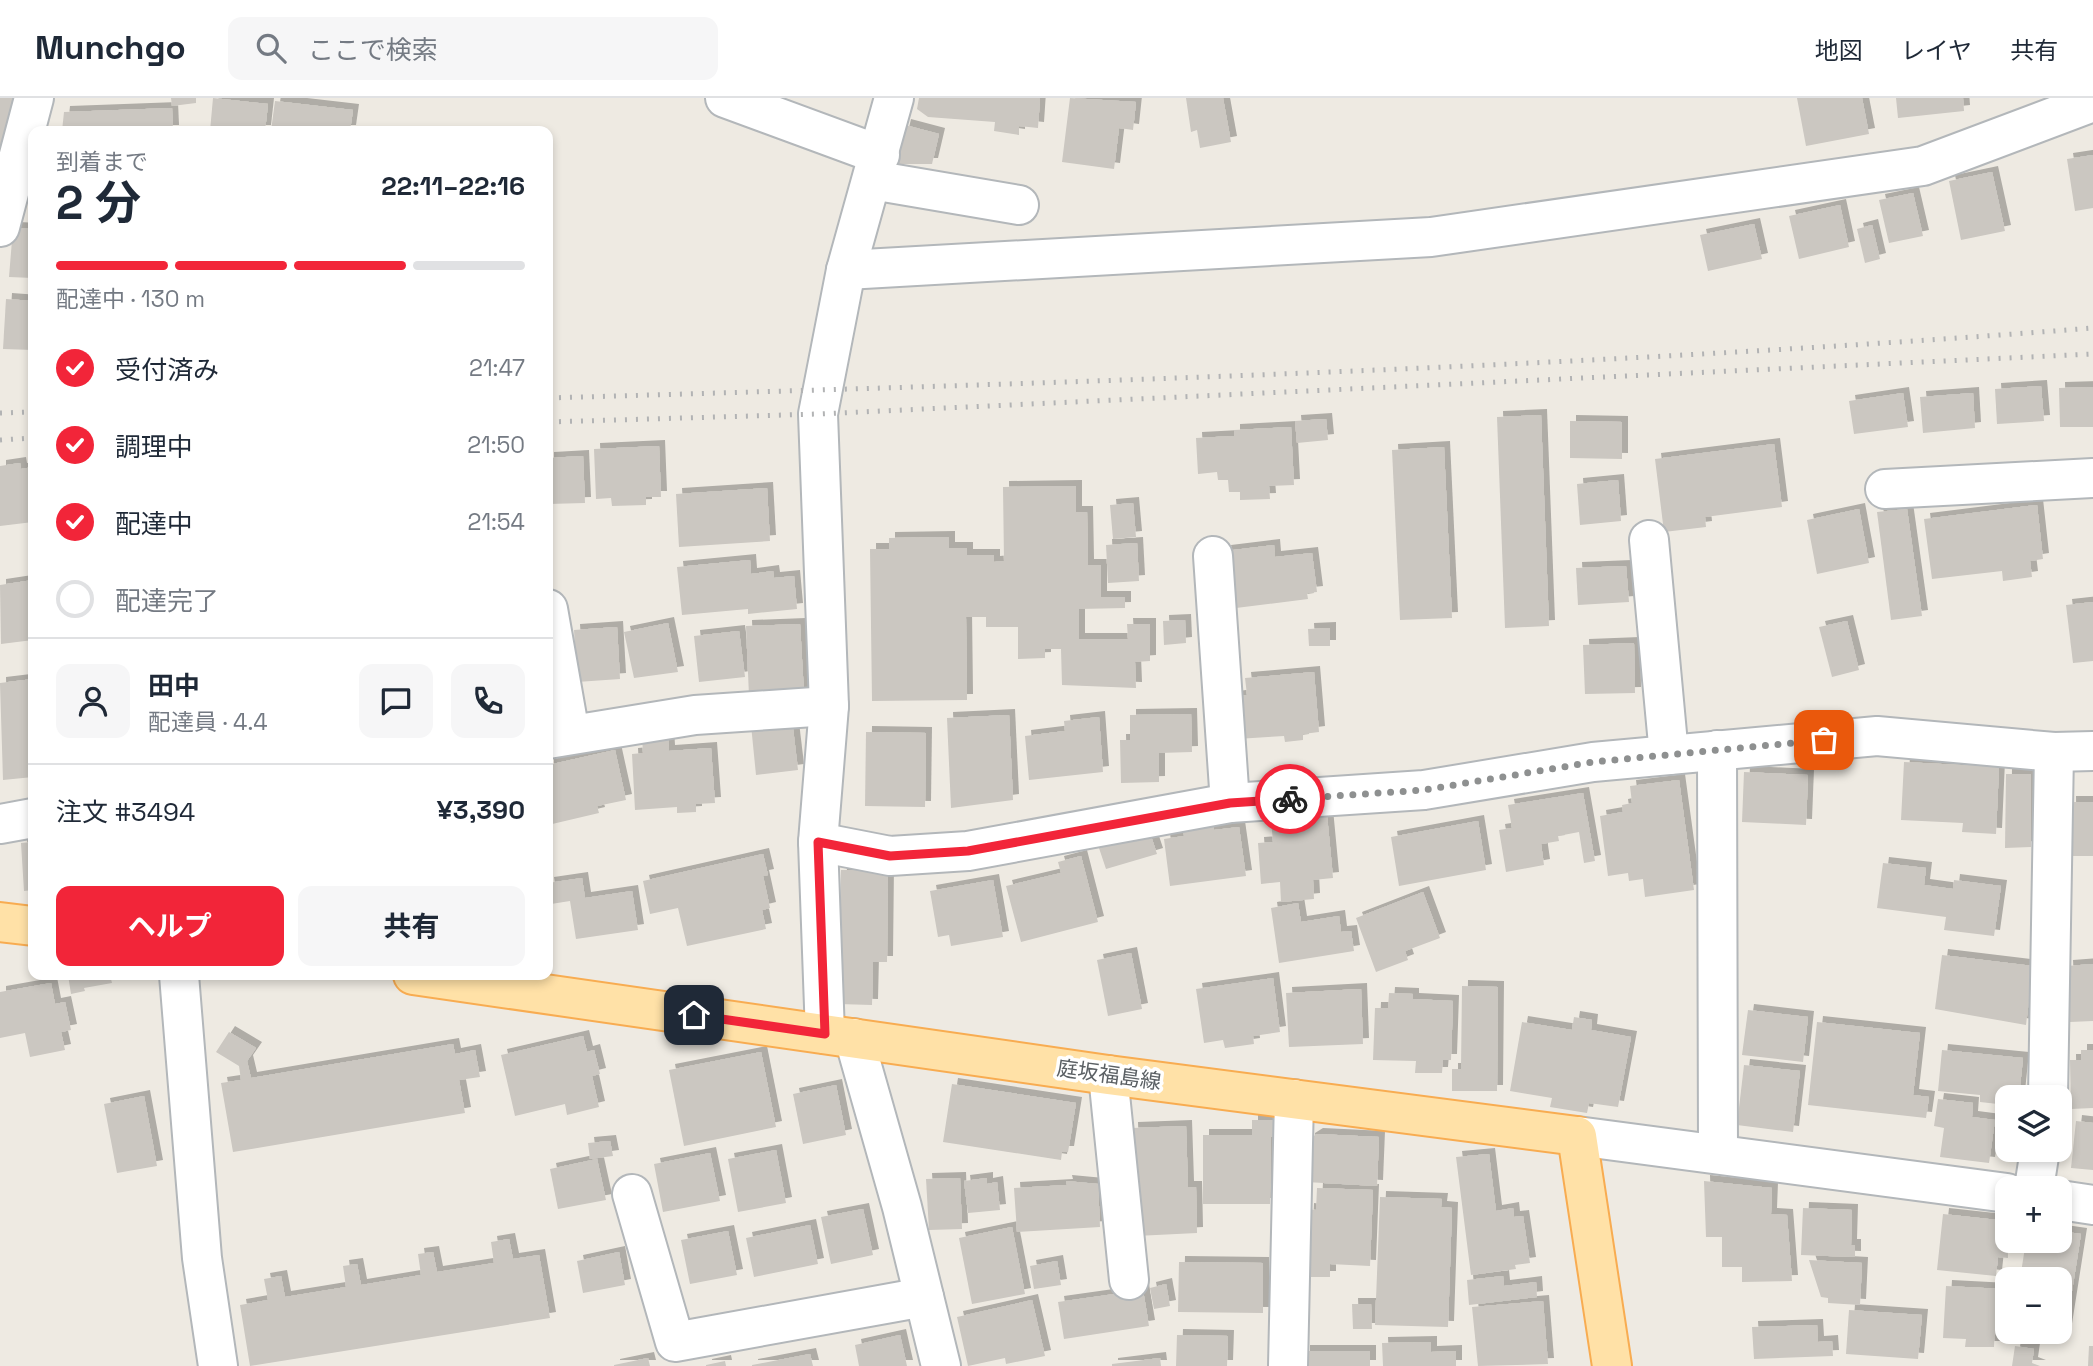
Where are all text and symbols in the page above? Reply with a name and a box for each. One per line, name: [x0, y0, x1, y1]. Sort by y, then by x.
search box: [228, 17, 718, 80]
text: Munchgo: [35, 27, 186, 69]
icon: search: [252, 29, 290, 67]
text: ここで検索: [308, 33, 438, 67]
text: 地図: [1815, 35, 1863, 66]
text: レイヤ: [1901, 35, 1972, 66]
text: 共有: [2010, 35, 2058, 66]
text: 到着まで: [56, 147, 148, 177]
text: 22:11–22:16: [381, 169, 525, 203]
text: 2 分: [56, 174, 141, 232]
text: 配達中 · 130 m: [56, 284, 205, 314]
icon: check: [56, 349, 94, 387]
text: 受付済み: [115, 353, 219, 387]
text: 21:47: [469, 353, 525, 383]
icon: check: [56, 426, 94, 464]
text: 調理中: [115, 430, 193, 464]
text: 21:50: [467, 430, 525, 460]
icon: check: [56, 503, 94, 541]
text: 配達中: [115, 507, 193, 541]
text: 21:54: [468, 507, 525, 537]
text: 配達完了: [115, 584, 219, 618]
button: person: [56, 664, 130, 738]
button: chat: [359, 664, 433, 738]
button: phone: [451, 664, 525, 738]
text: 田中: [148, 669, 200, 703]
text: 配達員 · 4.4: [148, 707, 268, 737]
pin: [1794, 710, 1854, 770]
icon: bag: [1805, 721, 1843, 759]
courier: [1255, 764, 1325, 834]
icon: bike: [1271, 780, 1309, 818]
text: ¥3,390: [437, 793, 525, 827]
text: 注文 #3494: [56, 795, 195, 829]
button: ヘルプ: [56, 886, 284, 966]
button: 共有: [298, 886, 525, 966]
pin: [664, 985, 724, 1045]
icon: home: [675, 996, 713, 1034]
street label: 庭坂福島線: [1055, 1054, 1163, 1095]
map controls: [1995, 1085, 2072, 1344]
button: layers: [1995, 1085, 2072, 1162]
button: +: [1995, 1176, 2072, 1253]
button: −: [1995, 1267, 2072, 1344]

